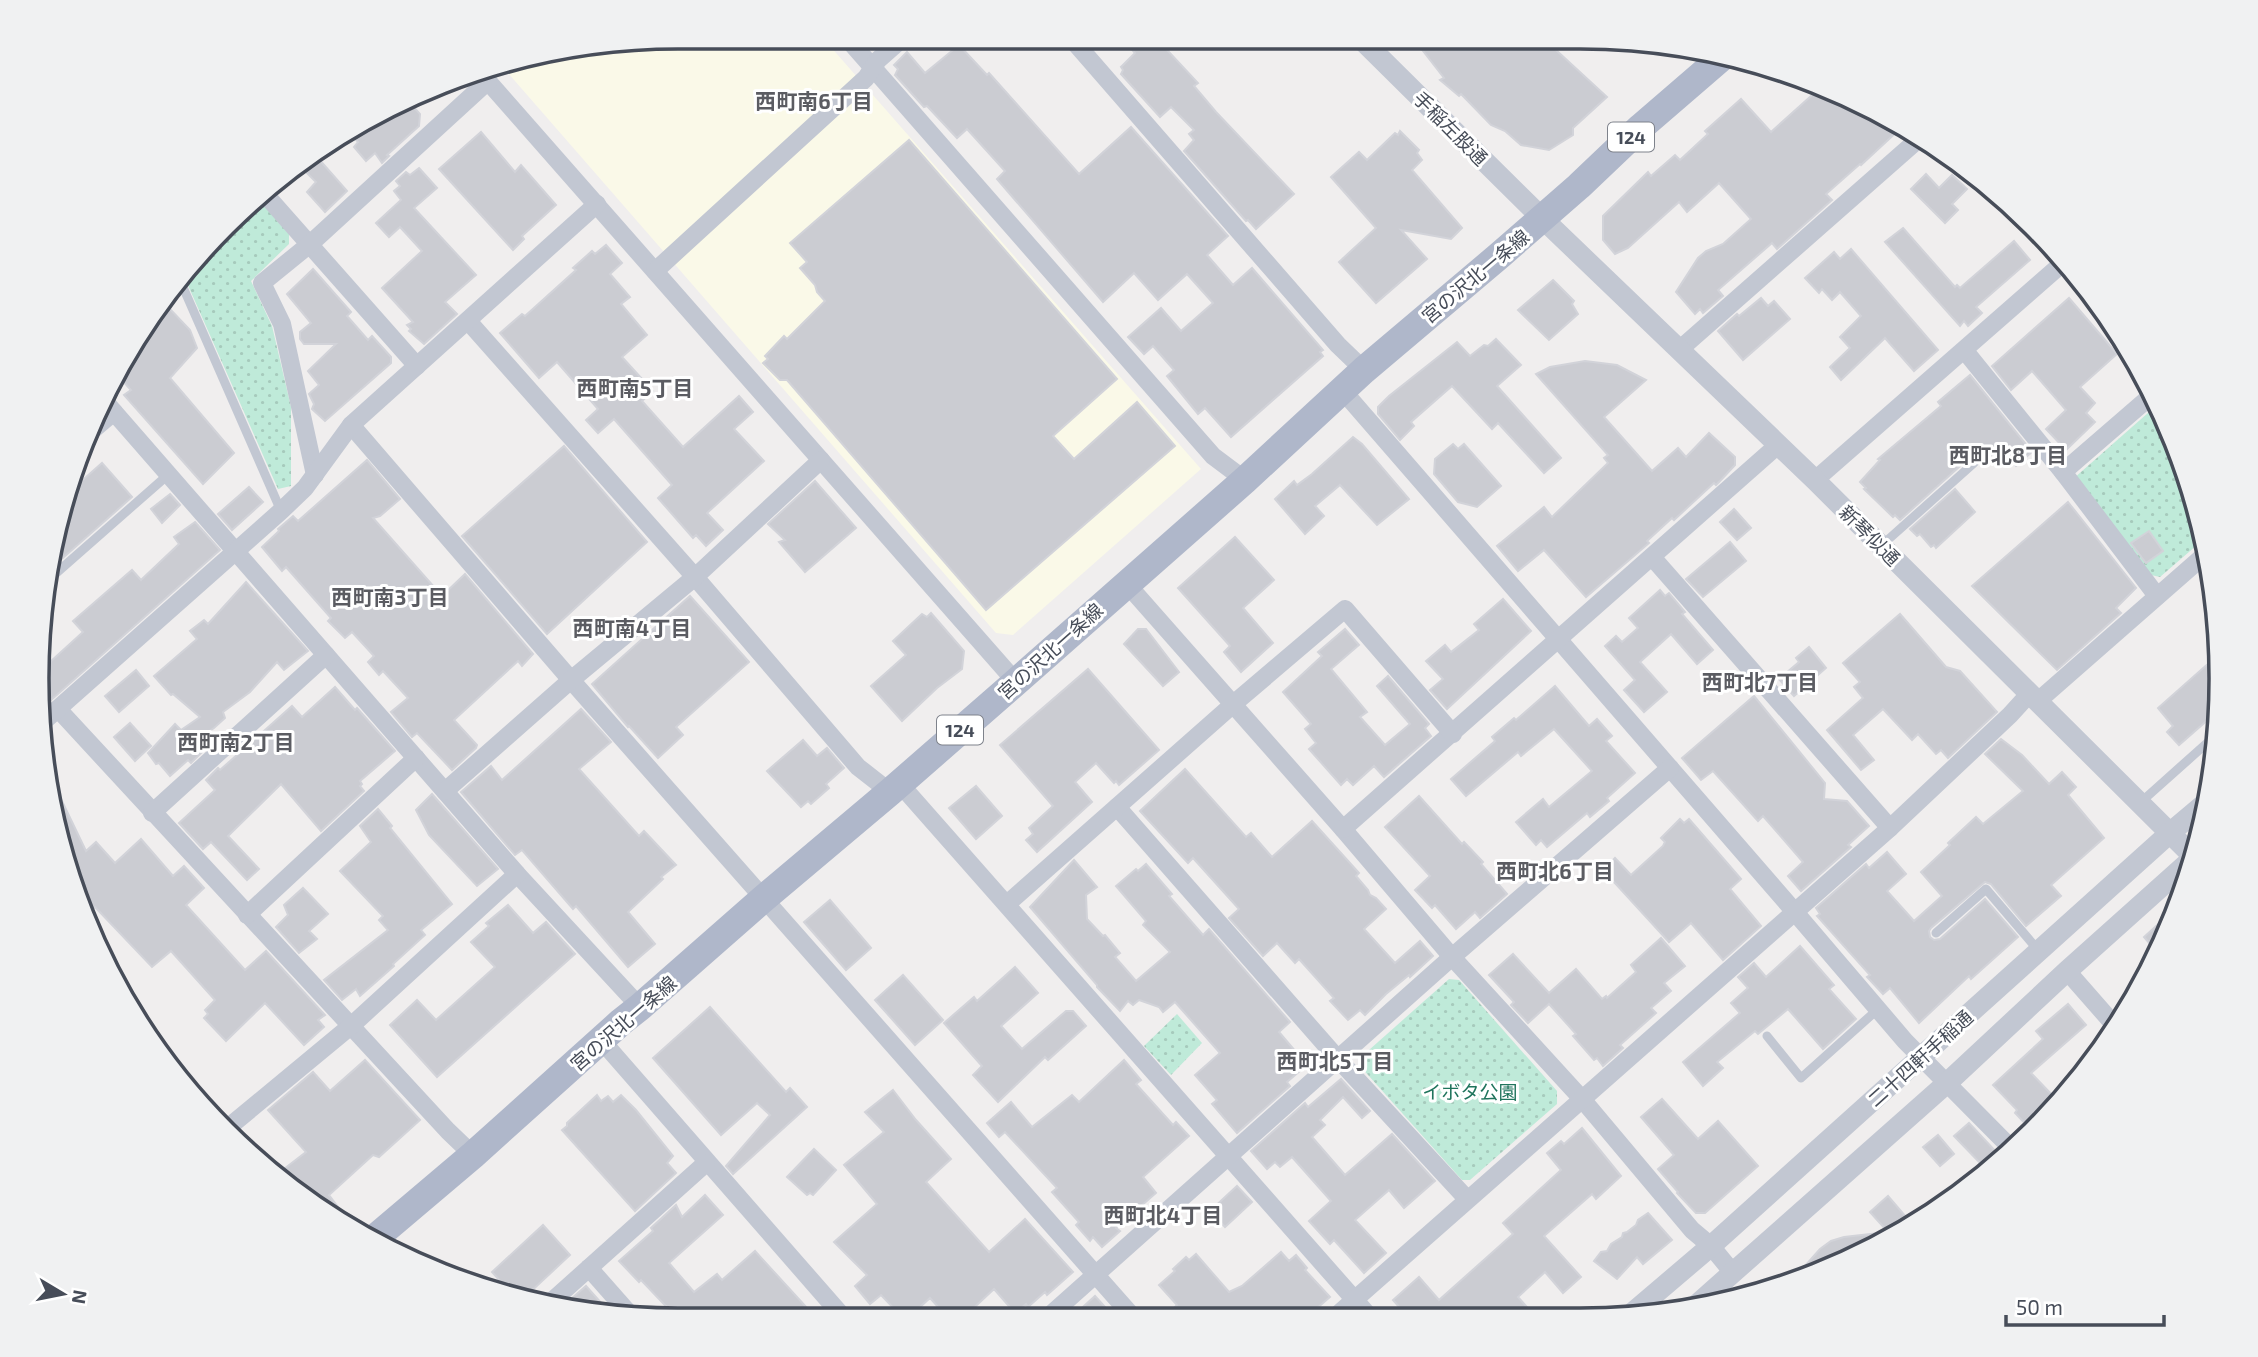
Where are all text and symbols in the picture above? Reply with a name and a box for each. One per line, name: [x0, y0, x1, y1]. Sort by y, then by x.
street label: 手稲左股通: [1409, 86, 1493, 170]
district label: 西町南6丁目: [755, 88, 873, 113]
road number: 124: [1608, 122, 1654, 152]
street label: 宮の沢北一条線: [1417, 224, 1533, 328]
district label: 西町南5丁目: [577, 375, 693, 400]
district label: 西町北8丁目: [1949, 442, 2067, 467]
street label: 新琴似通: [1835, 500, 1905, 570]
district label: 西町南3丁目: [332, 584, 448, 609]
street label: 宮の沢北一条線: [993, 598, 1107, 704]
district label: 西町南4丁目: [573, 615, 691, 640]
district label: 西町北7丁目: [1702, 669, 1818, 694]
road number: 124: [937, 716, 983, 744]
district label: 西町南2丁目: [177, 729, 295, 754]
district label: 西町北6丁目: [1496, 858, 1614, 883]
street label: 宮の沢北一条線: [565, 971, 681, 1075]
street label: 二十四軒手稲通: [1863, 1005, 1977, 1111]
district label: 西町北5丁目: [1277, 1048, 1393, 1073]
park label: イボタ公園: [1422, 1080, 1518, 1103]
district label: 西町北4丁目: [1104, 1202, 1222, 1227]
north arrow: [28, 1259, 98, 1329]
scale bar: [2006, 1284, 2164, 1328]
text: N: [68, 1288, 93, 1306]
text: 50 m: [2016, 1294, 2063, 1319]

